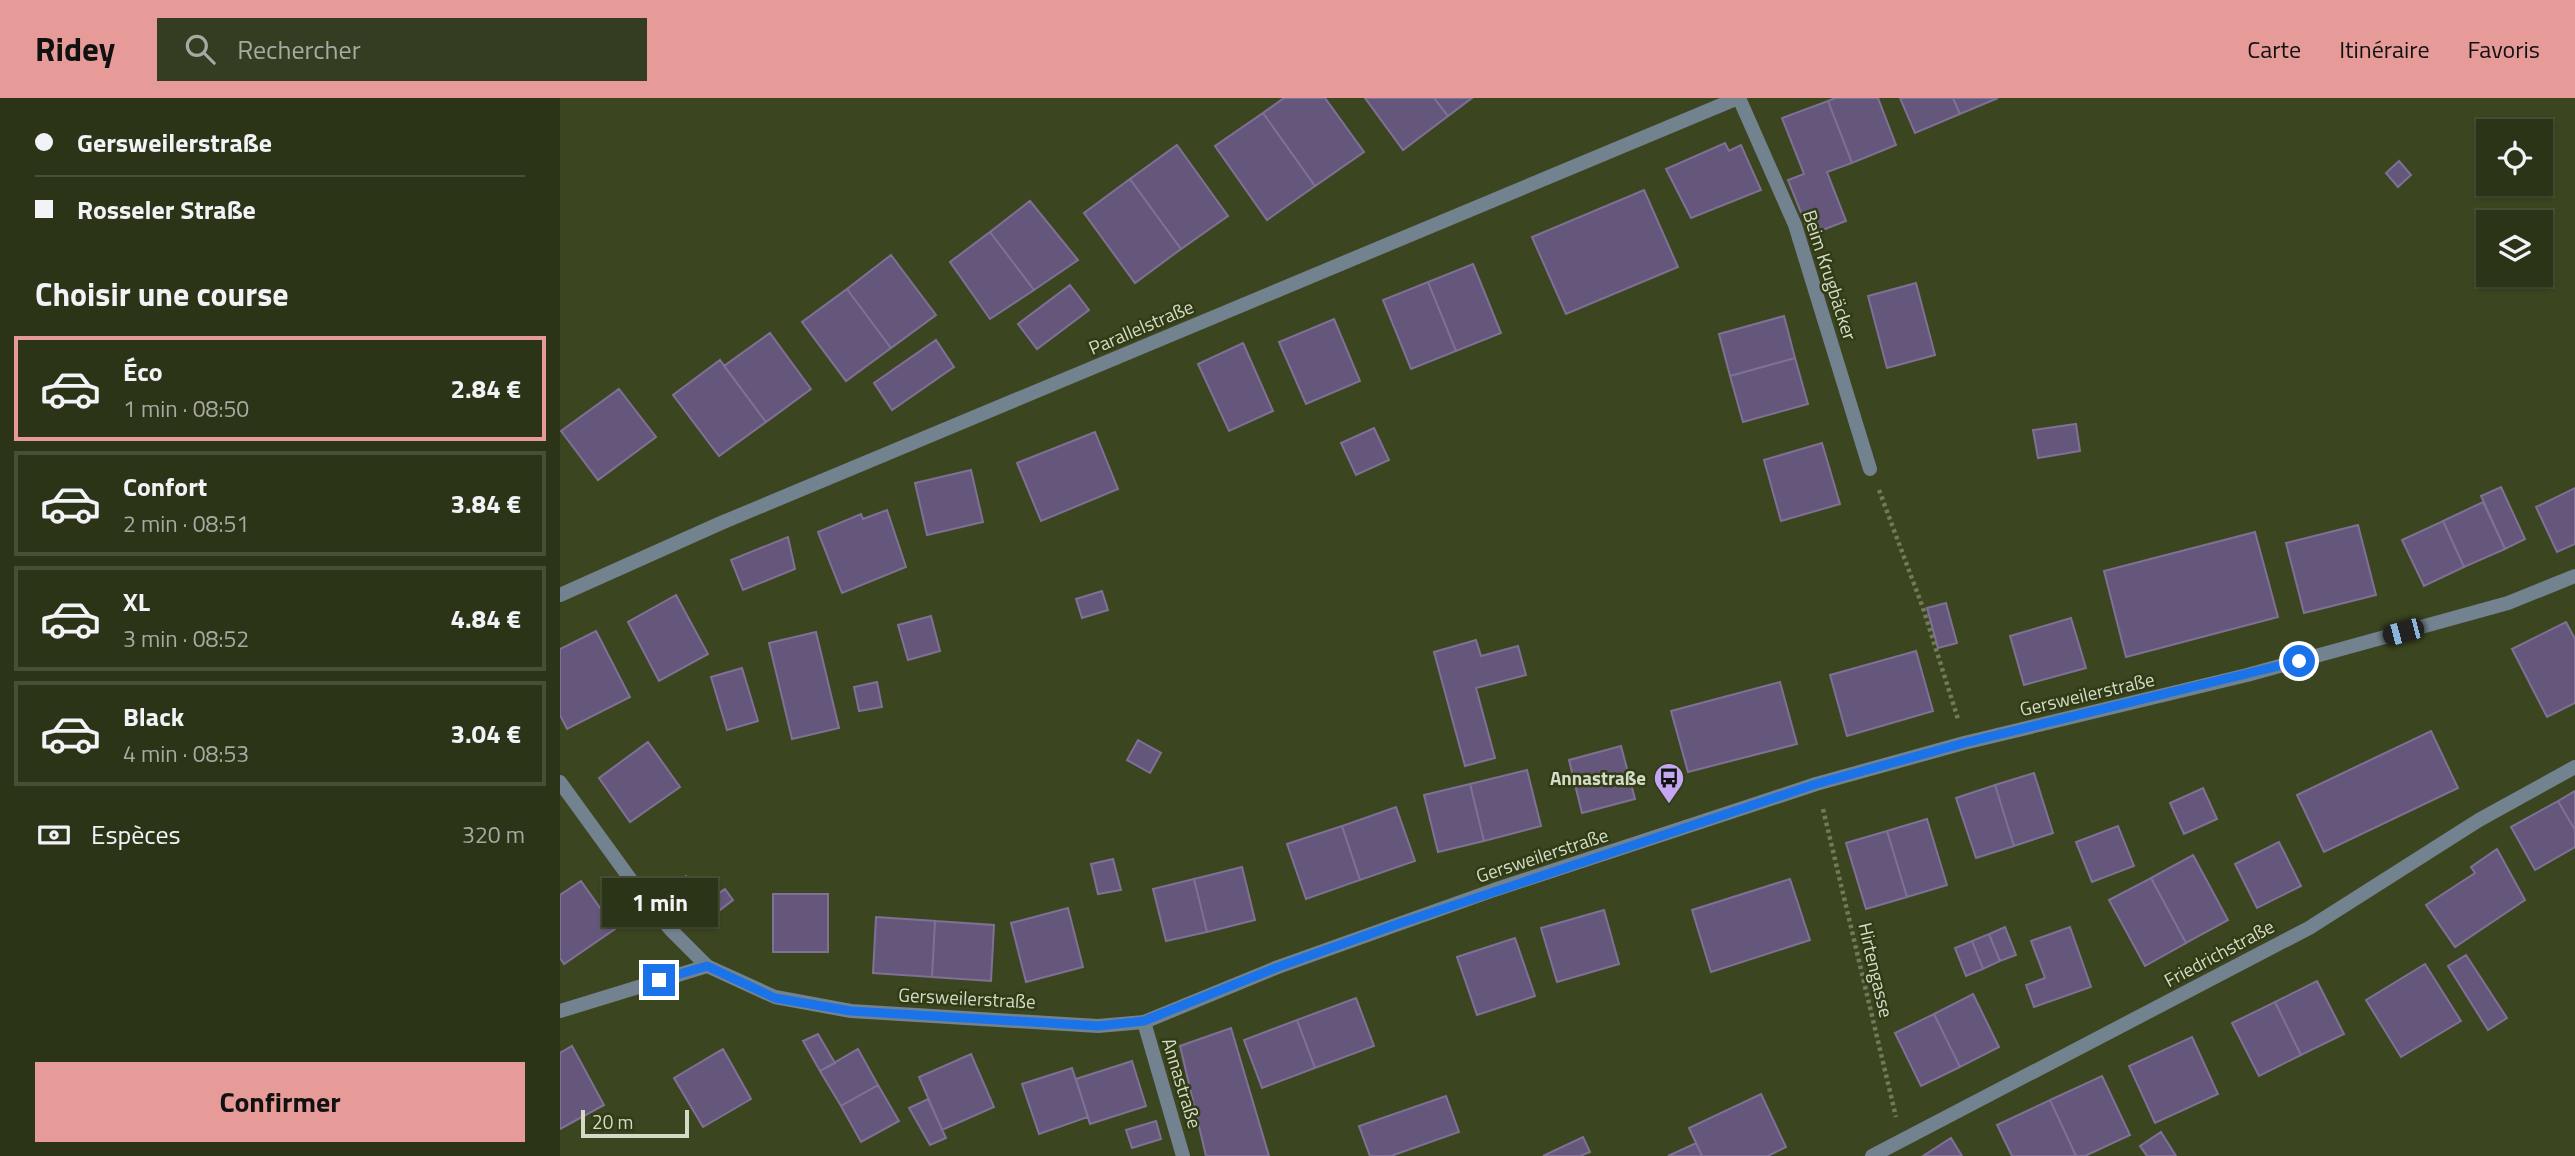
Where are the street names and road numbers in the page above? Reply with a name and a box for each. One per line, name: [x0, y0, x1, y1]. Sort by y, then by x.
street label: Beim Krugbäcker: [1796, 206, 1865, 344]
street label: Parallelstraße: [1084, 291, 1198, 362]
street label: Gersweilerstraße: [2017, 664, 2157, 723]
street label: Gersweilerstraße: [1472, 819, 1612, 890]
street label: Friedrichstraße: [2158, 911, 2279, 994]
street label: Hirtengasse: [1851, 920, 1901, 1020]
street label: Gersweilerstraße: [898, 979, 1036, 1016]
street label: Annastraße: [1155, 1034, 1210, 1132]

